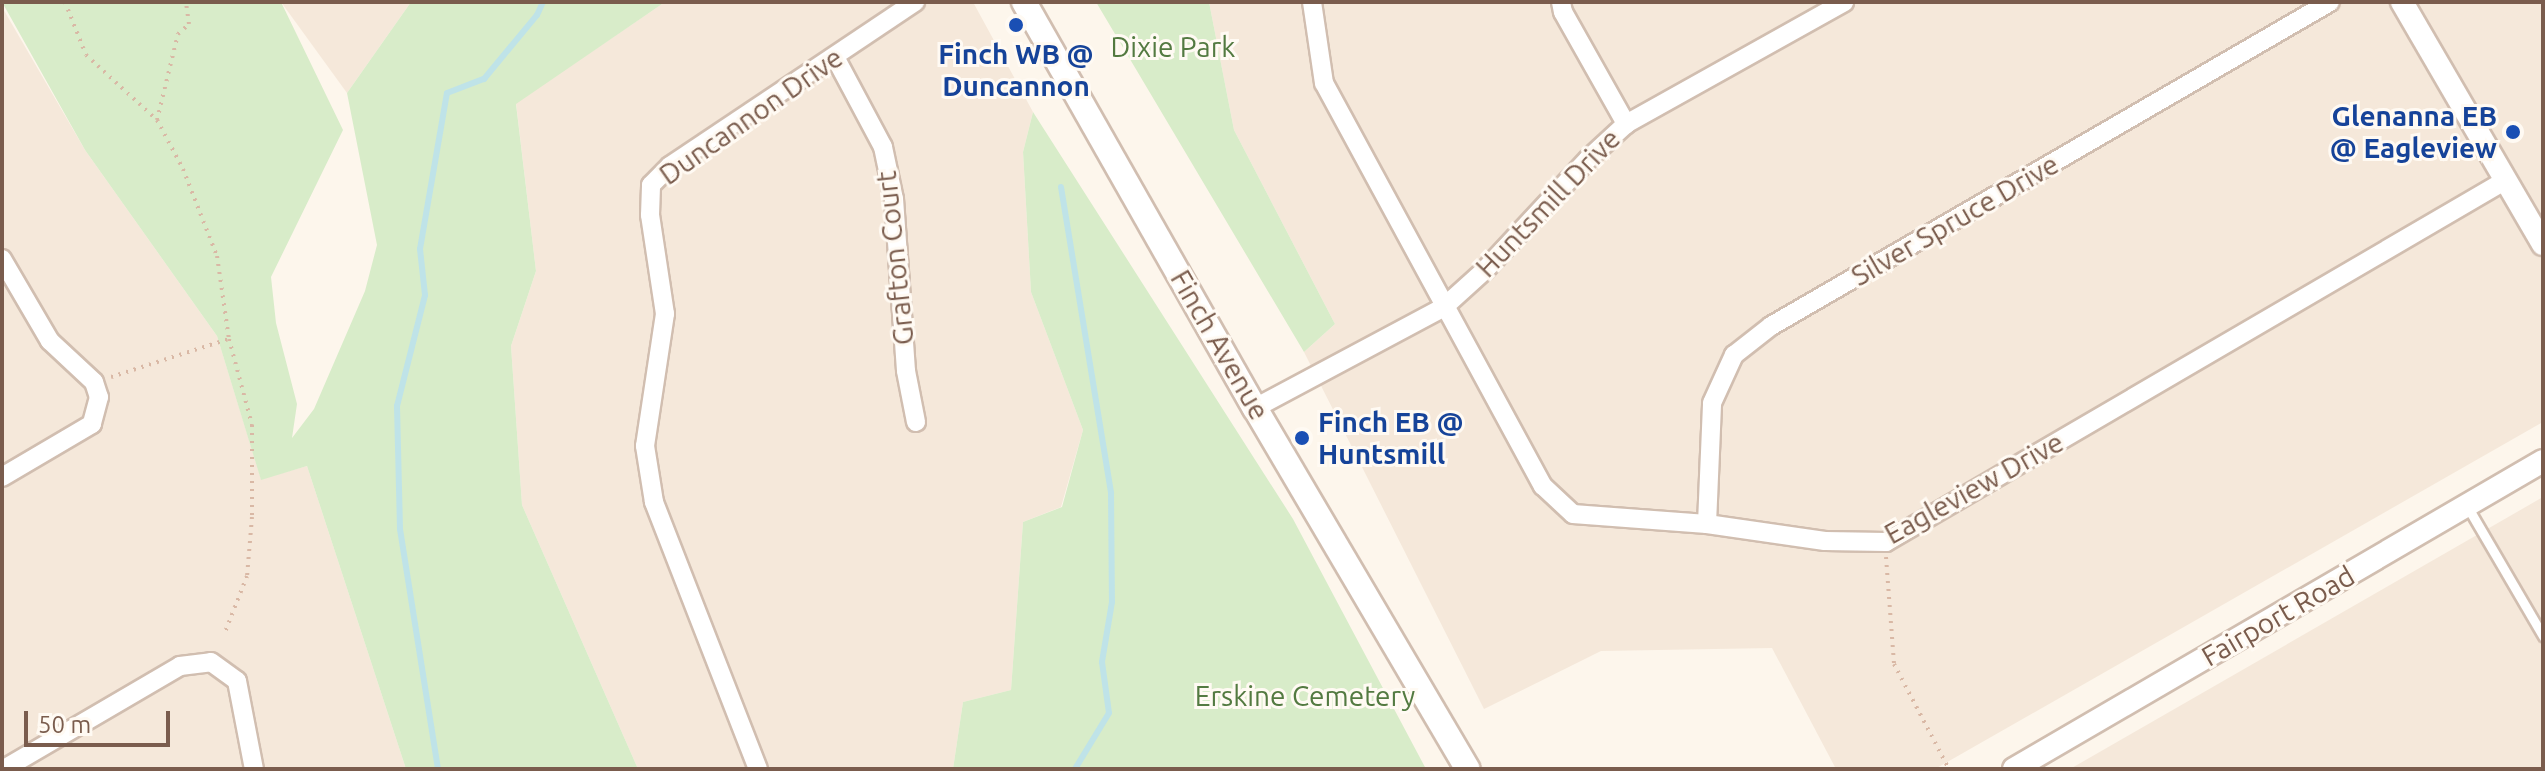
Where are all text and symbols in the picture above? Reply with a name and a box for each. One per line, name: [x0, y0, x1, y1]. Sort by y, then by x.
marker: Finch WB @ Duncannon: [1007, 16, 1025, 34]
park label: Dixie Park: [1110, 30, 1236, 64]
place label: Finch WB @ Duncannon: [938, 37, 1094, 103]
street label: Duncannon Drive: [653, 40, 849, 192]
place label: Glenanna EB @ Eagleview: [2330, 99, 2497, 165]
street label: Huntsmill Drive: [1469, 122, 1627, 284]
marker: Glenanna EB @ Eagleview: [2504, 123, 2522, 141]
street label: Silver Spruce Drive: [1845, 147, 2065, 293]
street label: Grafton Court: [869, 169, 921, 347]
street label: Finch Avenue: [1164, 264, 1276, 426]
place label: Finch EB @ Huntsmill: [1318, 405, 1464, 471]
street label: Eagleview Drive: [1879, 425, 2069, 551]
marker: Finch EB @ Huntsmill: [1293, 429, 1311, 447]
street label: Fairport Road: [2196, 559, 2360, 673]
park label: Erskine Cemetery: [1195, 679, 1415, 713]
scale bar: [28, 695, 174, 745]
text: 50 m: [38, 711, 91, 738]

